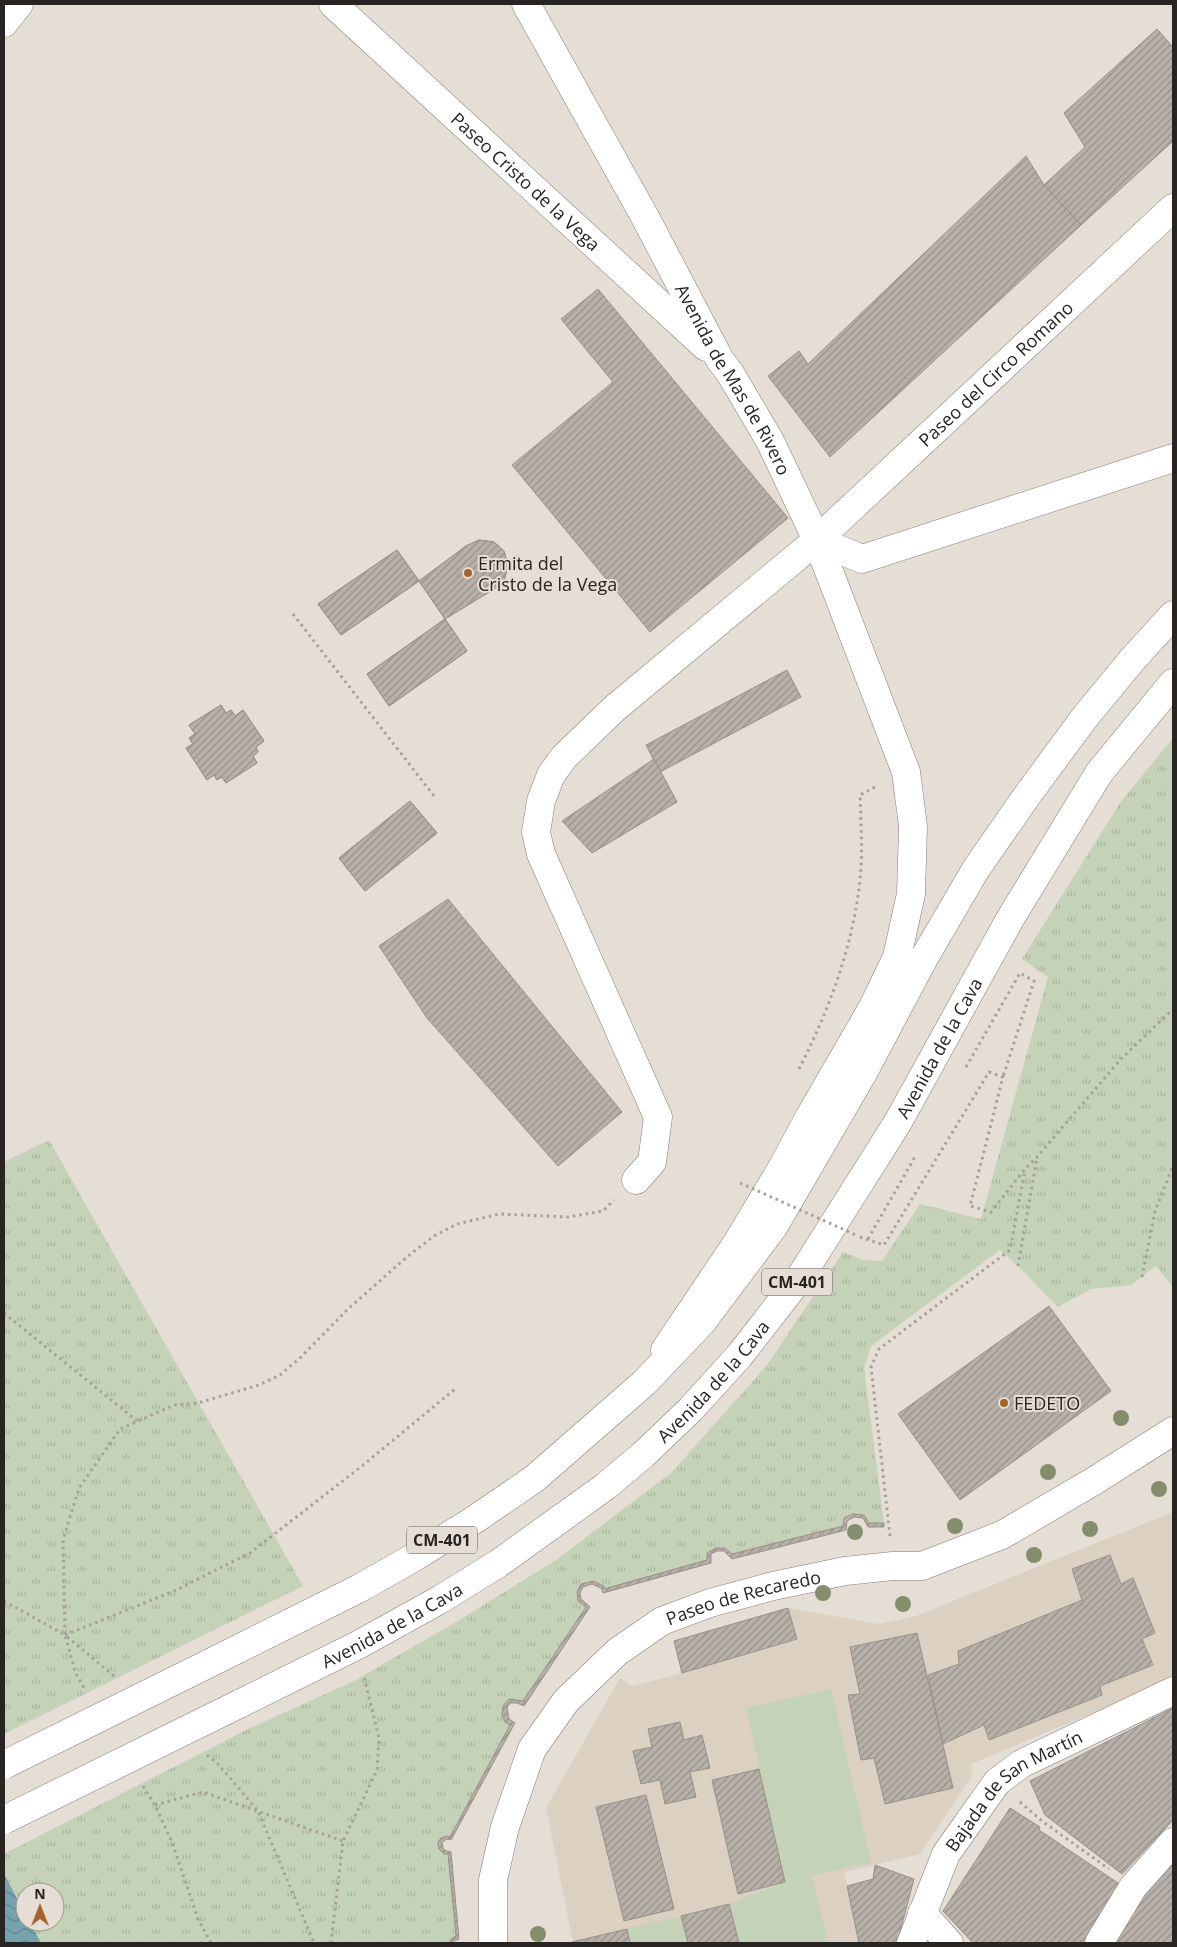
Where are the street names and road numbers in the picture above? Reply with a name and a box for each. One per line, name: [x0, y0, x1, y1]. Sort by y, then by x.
street label: Paseo Cristo de la Vega: [446, 107, 606, 256]
street label: Avenida de Mas de Rivero: [670, 280, 796, 479]
street label: Paseo del Circo Romano: [913, 295, 1078, 452]
street label: Avenida de la Cava: [890, 973, 987, 1122]
road number: CM-401: [762, 1268, 832, 1295]
street label: Avenida de la Cava: [652, 1315, 775, 1448]
road number: CM-401: [407, 1526, 477, 1554]
street label: Paseo de Recaredo: [662, 1564, 823, 1631]
street label: Avenida de la Cava: [317, 1577, 467, 1673]
street label: Bajada de San Martín: [940, 1724, 1086, 1856]

